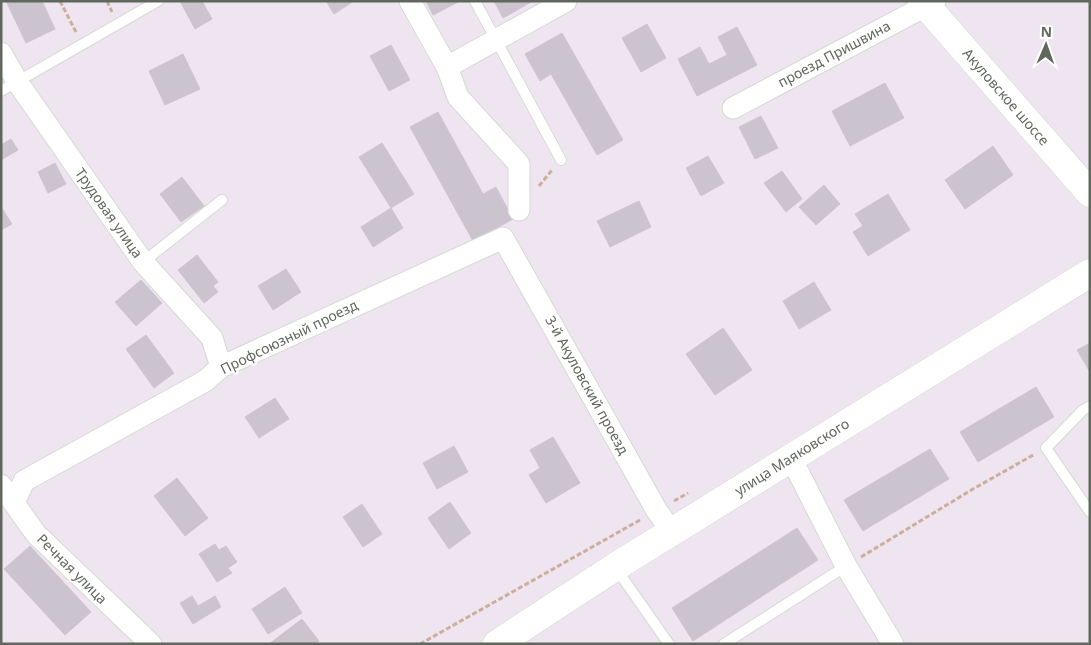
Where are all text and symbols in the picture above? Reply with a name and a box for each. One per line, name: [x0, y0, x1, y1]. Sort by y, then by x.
street label: проезд Пришвина: [774, 16, 893, 91]
north arrow: [1021, 20, 1071, 70]
text: N: [1040, 22, 1052, 41]
street label: Акуловское шоссе: [959, 44, 1054, 150]
street label: Трудовая улица: [71, 164, 148, 261]
street label: Профсоюзный проезд: [217, 295, 361, 378]
street label: 3-й Акуловский проезд: [541, 312, 634, 458]
street label: улица Маяковского: [731, 414, 853, 500]
street label: Речная улица: [33, 529, 112, 608]

